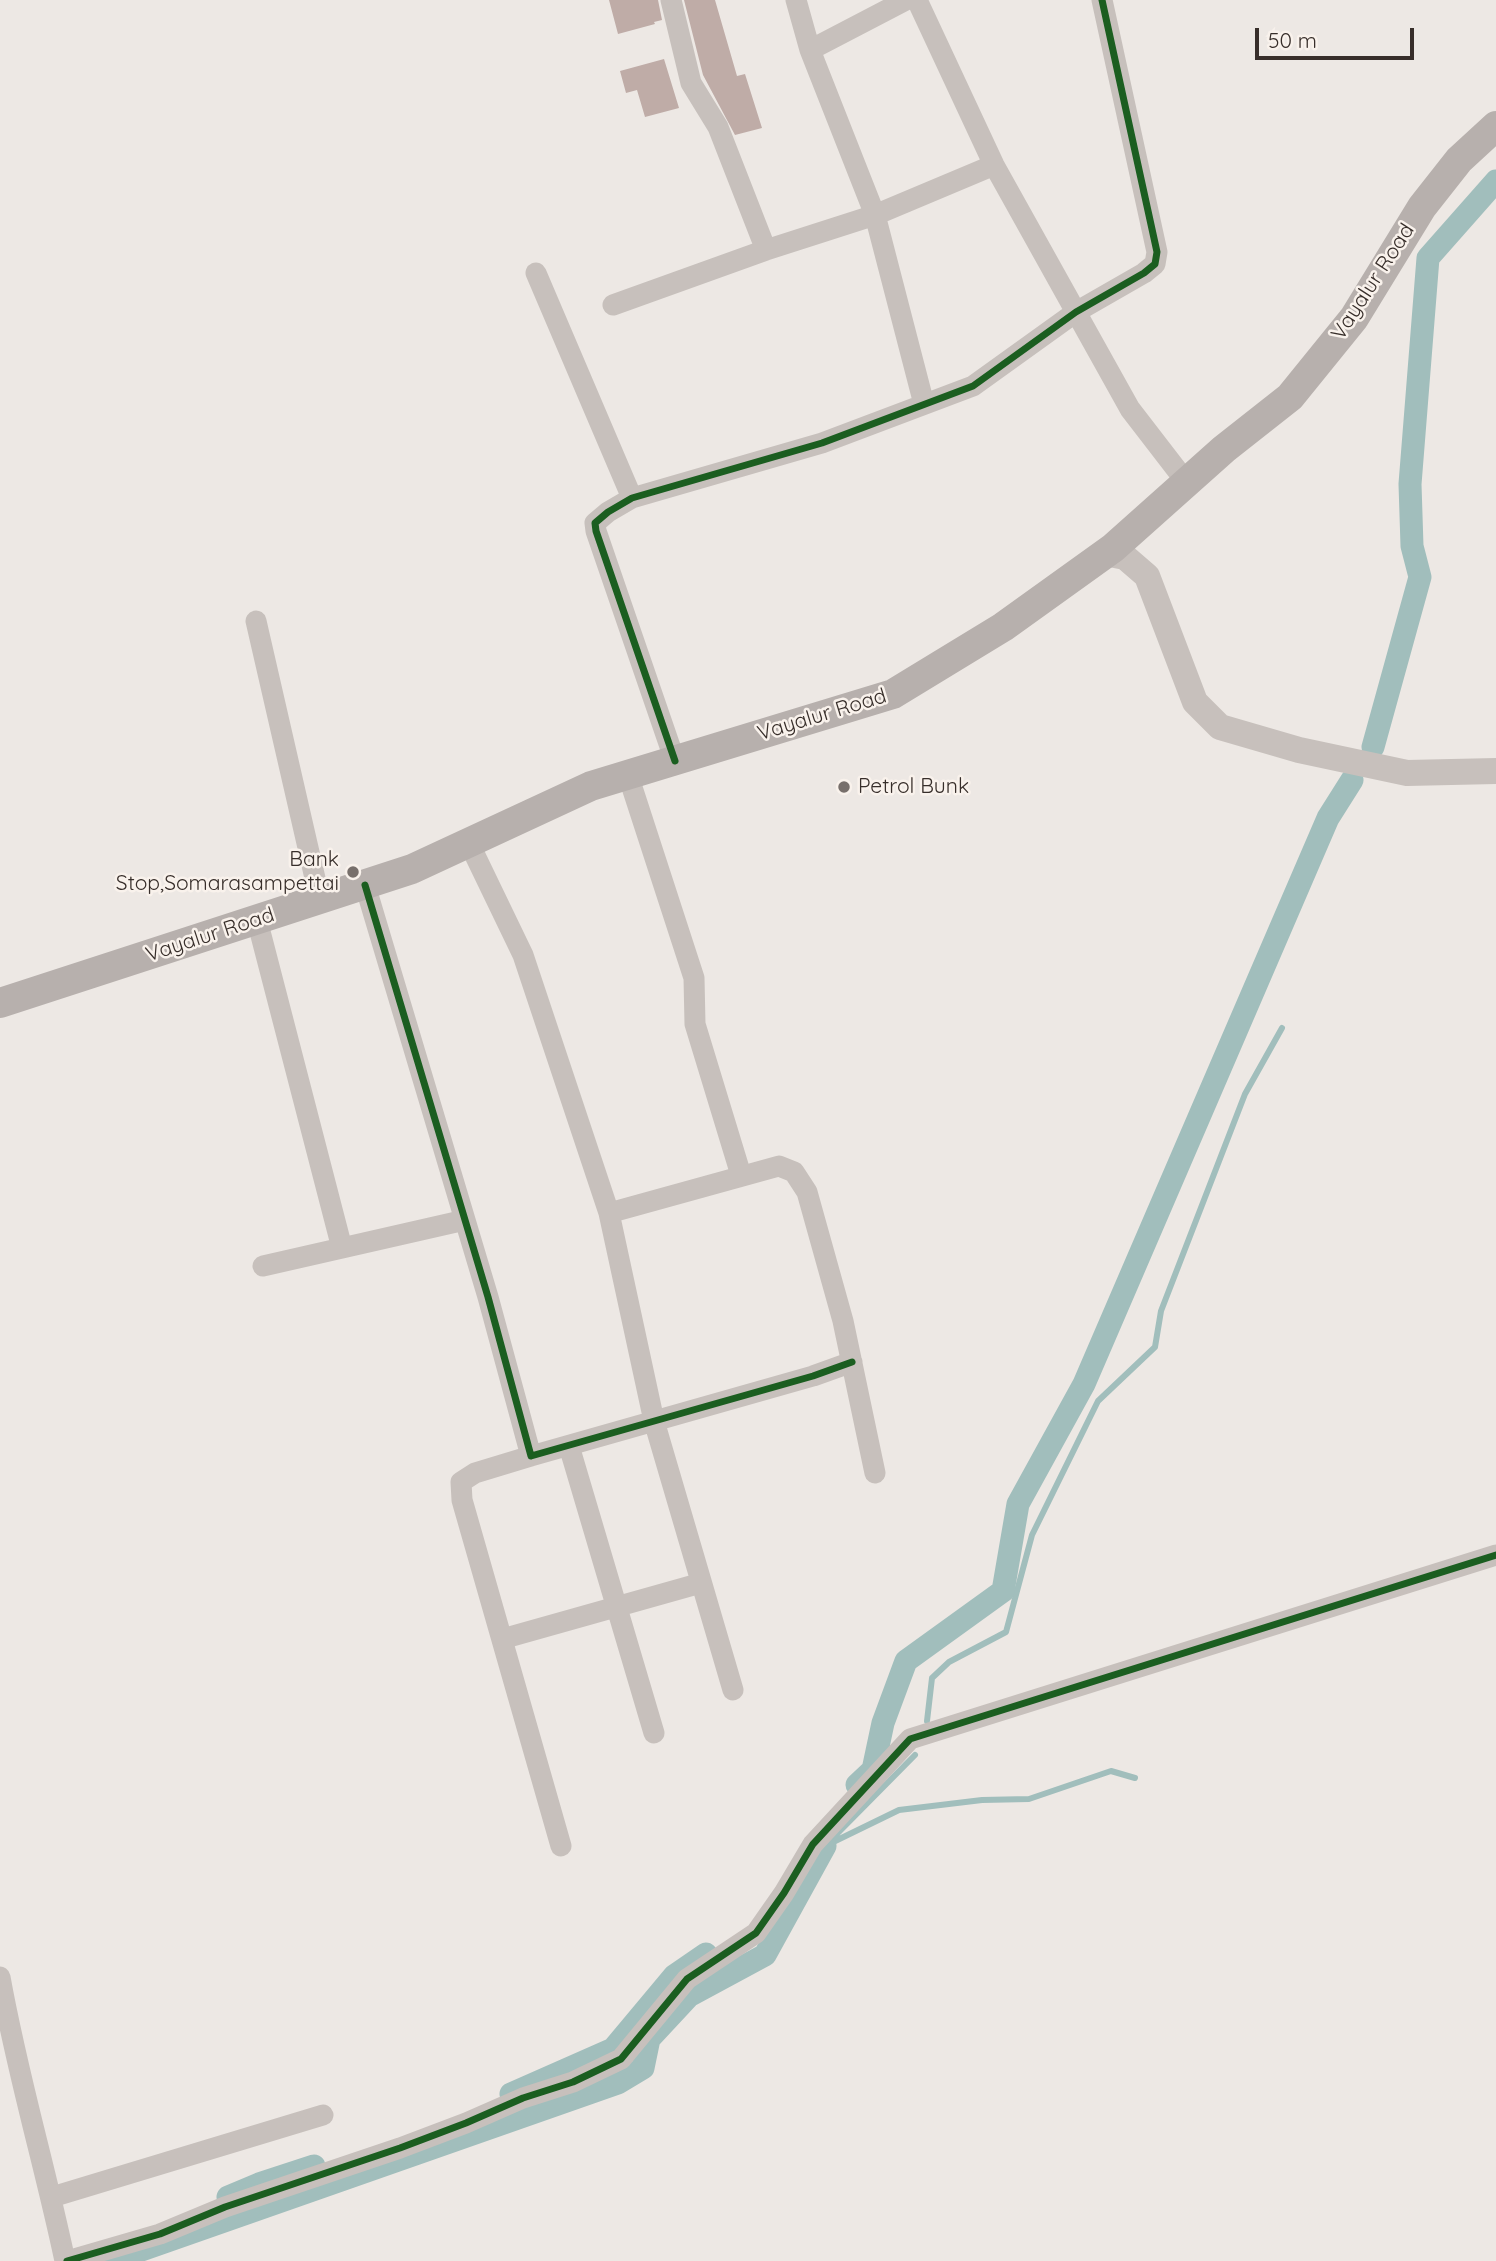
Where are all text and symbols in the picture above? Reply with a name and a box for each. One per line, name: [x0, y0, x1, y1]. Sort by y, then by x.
scale bar: [1258, 14, 1417, 58]
text: 50 m: [1268, 27, 1317, 53]
street label: Vayalur Road: [1326, 219, 1420, 345]
street label: Vayalur Road: [754, 683, 890, 747]
place label: Petrol Bunk: [858, 774, 969, 800]
marker: Petrol Bunk: [836, 779, 852, 795]
place label: Bank Stop,Somarasampettai: [116, 847, 339, 897]
marker: Bank Stop,Somarasampettai: [345, 864, 361, 880]
street label: Vayalur Road: [143, 902, 277, 968]

